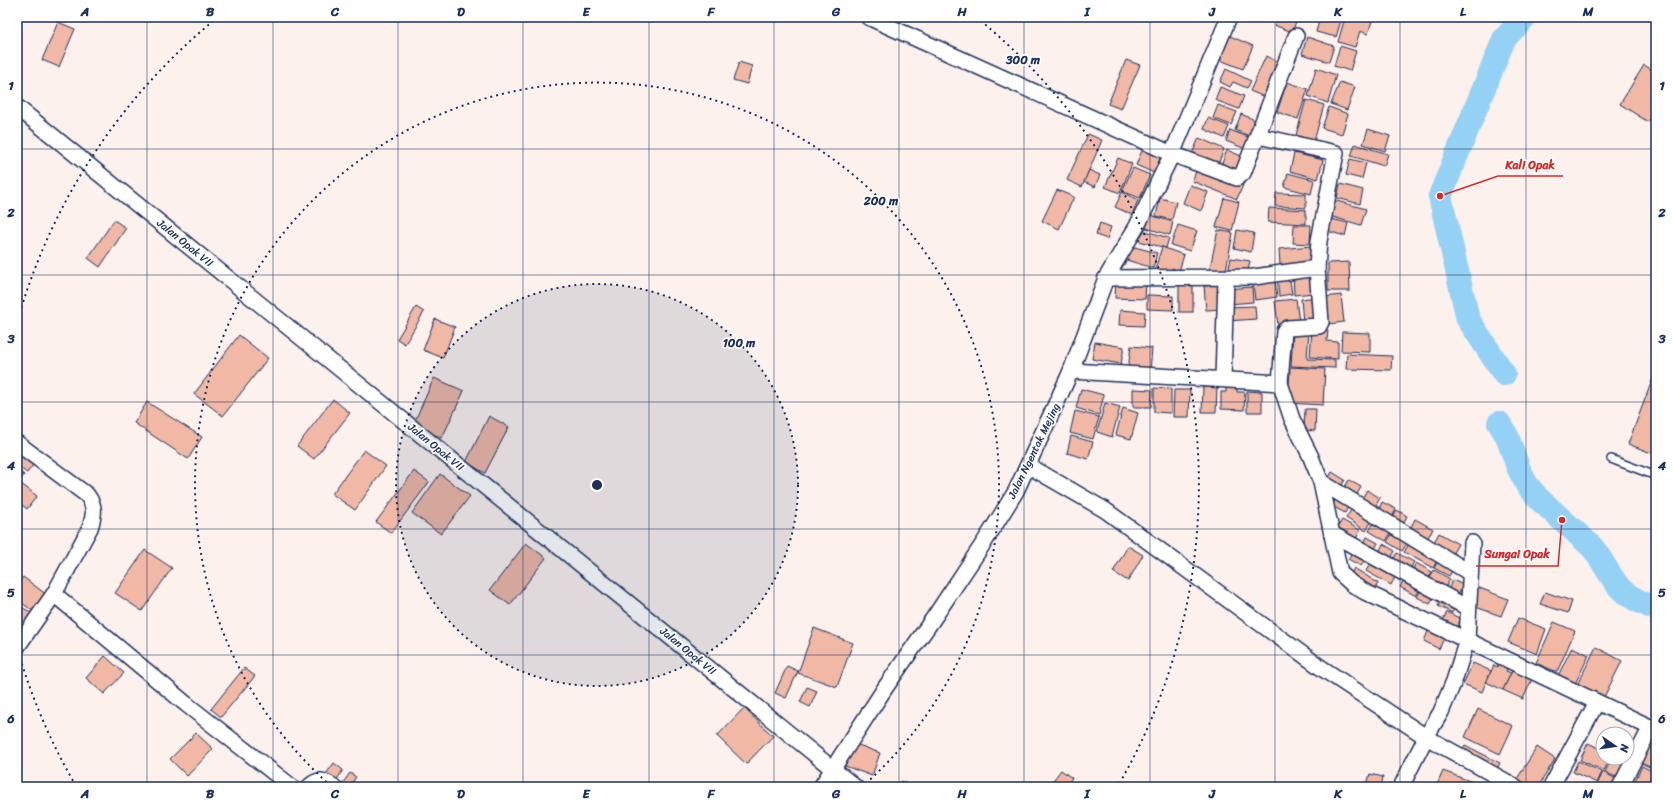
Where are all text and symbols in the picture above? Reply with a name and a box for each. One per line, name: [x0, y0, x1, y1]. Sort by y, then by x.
text: A: [80, 0, 89, 23]
text: B: [206, 0, 215, 23]
text: C: [330, 0, 340, 23]
text: D: [457, 0, 465, 23]
text: E: [582, 0, 591, 23]
text: F: [706, 0, 715, 23]
text: G: [831, 0, 841, 23]
text: H: [956, 0, 967, 23]
text: I: [1083, 0, 1091, 23]
text: J: [1208, 0, 1216, 23]
text: K: [1333, 0, 1343, 23]
text: L: [1460, 0, 1467, 23]
text: M: [1582, 0, 1594, 23]
text: 300 m: [1005, 49, 1041, 71]
text: 1: [8, 74, 14, 97]
text: 1: [1659, 74, 1665, 97]
callout: Kali Opak: [1498, 152, 1563, 176]
text: Kali Opak: [1504, 154, 1555, 176]
text: 200 m: [863, 190, 899, 212]
text: 2: [6, 201, 15, 224]
text: 2: [1657, 201, 1666, 224]
street label: Jalan Opak VII: [152, 213, 218, 272]
text: 3: [6, 327, 15, 350]
text: 3: [1657, 327, 1666, 350]
text: 100 m: [723, 332, 756, 354]
street label: Jalan Ngentak Mejing: [1002, 400, 1066, 503]
street label: Jalan Opak VII: [403, 417, 469, 476]
text: 4: [6, 454, 16, 477]
text: 4: [1657, 454, 1667, 477]
centre of rings: [590, 478, 604, 492]
callout: Sungai Opak: [1476, 542, 1558, 566]
text: Sungai Opak: [1483, 543, 1550, 565]
text: 5: [7, 581, 15, 604]
text: 5: [1658, 581, 1666, 604]
street label: Jalan Opak VII: [655, 621, 721, 680]
text: 6: [6, 707, 15, 730]
text: 6: [1657, 707, 1666, 730]
north arrow: [1595, 726, 1635, 766]
text: N: [1614, 741, 1635, 754]
text: A: [80, 782, 89, 804]
text: B: [206, 782, 215, 804]
text: C: [330, 782, 340, 804]
text: D: [457, 782, 465, 804]
text: E: [582, 782, 591, 804]
text: F: [706, 782, 715, 804]
text: G: [831, 782, 841, 804]
text: H: [956, 782, 967, 804]
text: I: [1083, 782, 1091, 804]
text: J: [1208, 782, 1216, 804]
text: K: [1333, 782, 1343, 804]
text: L: [1460, 782, 1467, 804]
text: M: [1582, 782, 1594, 804]

